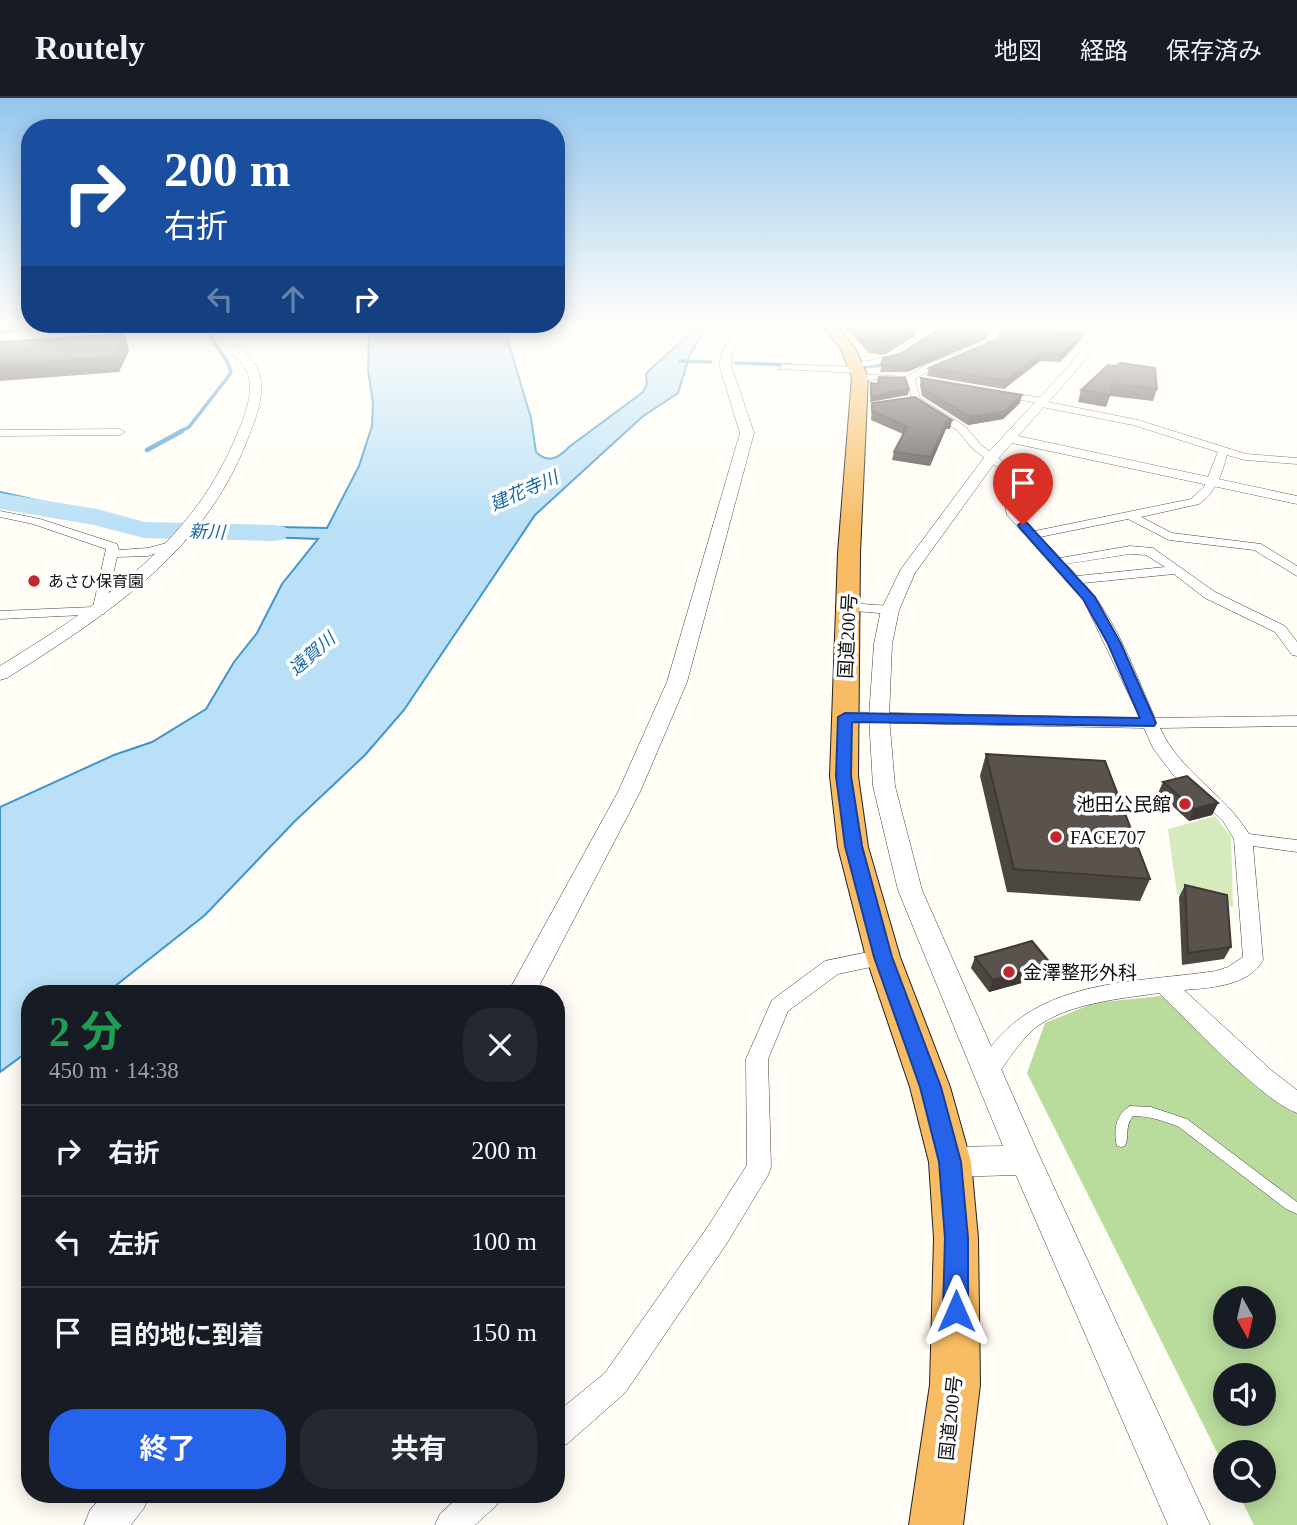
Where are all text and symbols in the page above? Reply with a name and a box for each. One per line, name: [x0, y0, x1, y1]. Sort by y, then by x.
text: Routely: [35, 30, 145, 66]
text: 地図: [994, 38, 1042, 64]
text: 経路: [1080, 38, 1128, 64]
text: 保存済み: [1166, 38, 1262, 64]
text: 200 m: [164, 142, 291, 197]
icon: right: [49, 147, 140, 238]
text: 右折: [164, 208, 228, 244]
icon: left: [201, 280, 239, 318]
icon: ahead: [274, 280, 312, 318]
icon: right: [347, 280, 385, 318]
pin: [993, 453, 1053, 525]
icon: arrive: [1004, 464, 1042, 502]
water label: 建花寺川: [487, 466, 563, 515]
water label: 新川: [189, 521, 227, 543]
marker: あさひ保育園: [26, 573, 42, 589]
place label: あさひ保育園: [48, 573, 144, 590]
street label: 国道200号: [835, 593, 860, 679]
water label: 遠賀川: [285, 627, 340, 679]
place label: 池田公民館: [1076, 794, 1171, 815]
marker: 池田公民館: [1177, 796, 1193, 812]
place label: FACE707: [1070, 827, 1146, 848]
marker: FACE707: [1048, 829, 1064, 845]
place label: 金澤整形外科: [1023, 962, 1137, 983]
marker: 金澤整形外科: [1001, 964, 1017, 980]
button: close: [463, 1008, 537, 1082]
text: 2 分: [49, 1009, 123, 1055]
text: 450 m · 14:38: [49, 1058, 179, 1083]
icon: right: [49, 1132, 87, 1170]
text: 200 m: [471, 1136, 537, 1165]
text: 右折: [108, 1139, 160, 1168]
icon: left: [49, 1223, 87, 1261]
text: 100 m: [471, 1227, 537, 1256]
text: 左折: [108, 1230, 160, 1259]
position arrow: [919, 1274, 993, 1348]
north arrow: [1213, 1286, 1276, 1349]
map controls: [1213, 1286, 1276, 1503]
icon: arrive: [49, 1314, 87, 1352]
text: 150 m: [471, 1318, 537, 1347]
text: 目的地に到着: [108, 1321, 264, 1350]
button: sound: [1213, 1363, 1276, 1426]
street label: 国道200号: [936, 1374, 965, 1462]
button: 終了: [49, 1409, 286, 1489]
button: 共有: [300, 1409, 537, 1489]
button: search: [1213, 1440, 1276, 1503]

